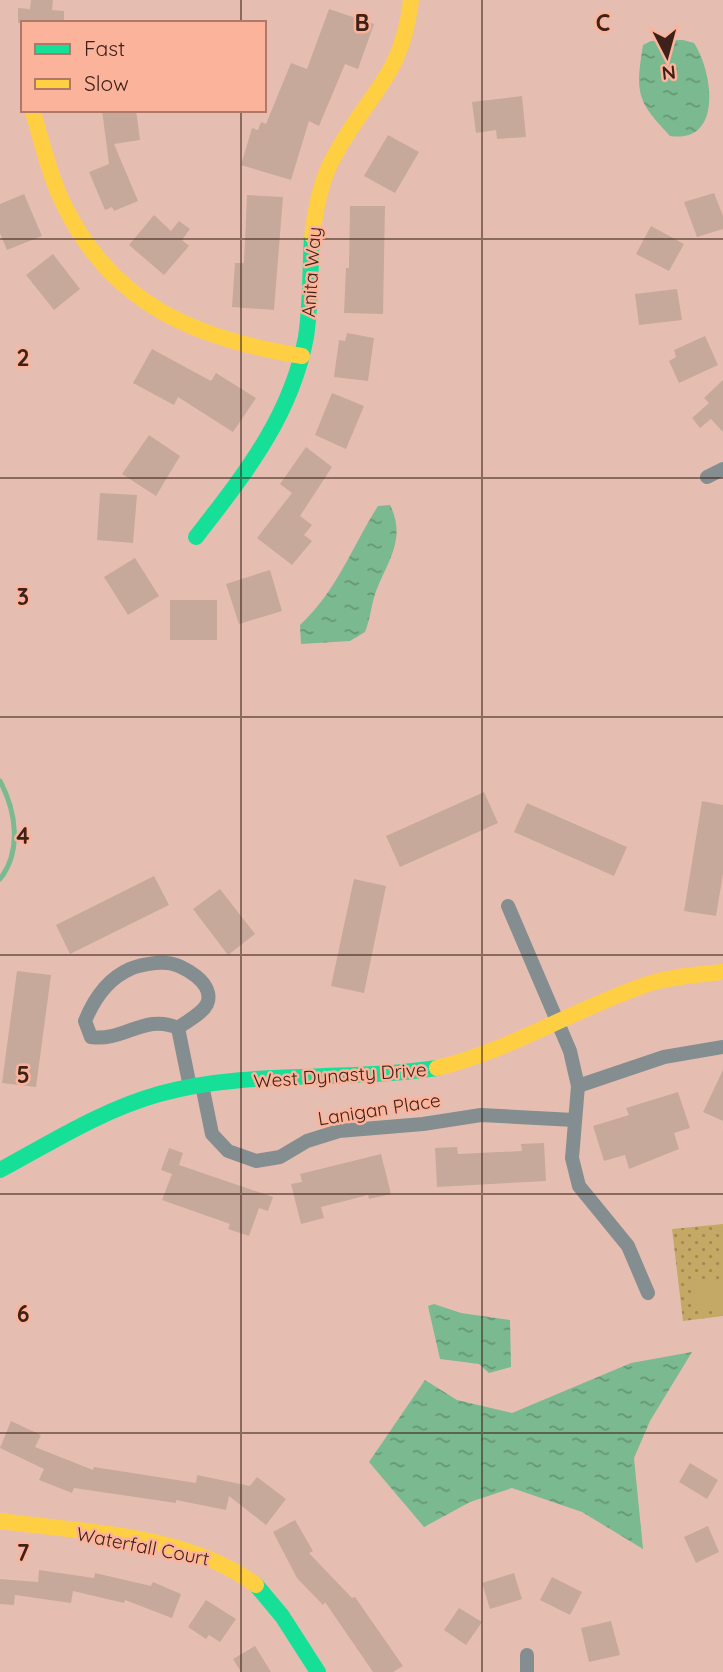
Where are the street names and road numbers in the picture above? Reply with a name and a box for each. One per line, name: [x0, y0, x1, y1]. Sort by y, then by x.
street label: Anita Way: [296, 226, 326, 318]
street label: West Dynasty Drive: [253, 1057, 427, 1093]
street label: Lanigan Place: [316, 1087, 442, 1131]
street label: Waterfall Court: [75, 1521, 211, 1571]

